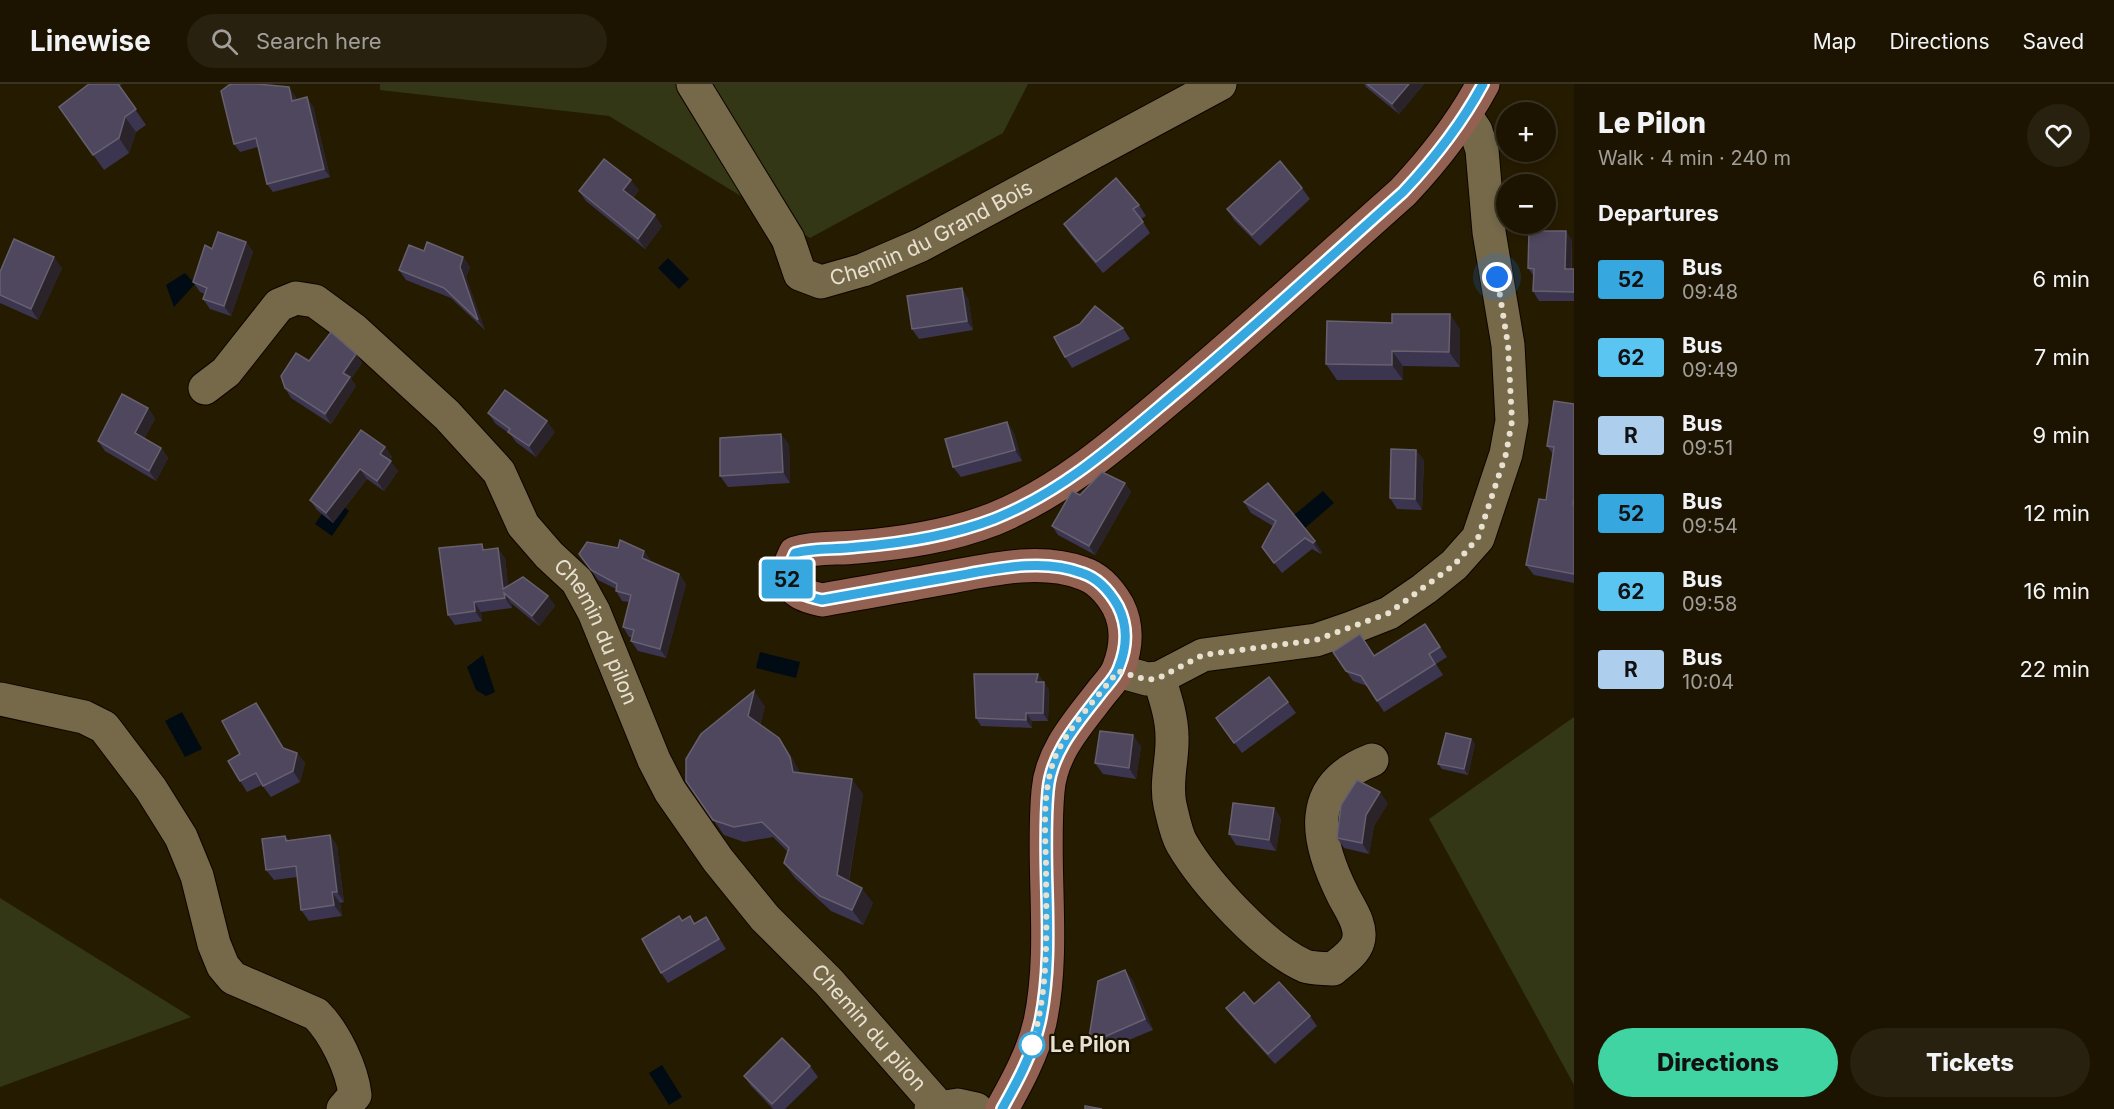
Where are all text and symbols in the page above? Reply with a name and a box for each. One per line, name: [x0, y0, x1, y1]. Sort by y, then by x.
search box: [187, 14, 607, 68]
text: Linewise: [30, 24, 151, 58]
icon: search: [208, 25, 241, 58]
text: Search here: [256, 28, 382, 54]
text: Map: [1813, 29, 1856, 54]
text: Directions: [1889, 29, 1990, 54]
text: Saved: [2023, 29, 2084, 54]
map controls: [1496, 102, 1556, 234]
button: +: [1496, 102, 1556, 162]
button: heart: [2027, 104, 2090, 167]
text: Le Pilon: [1598, 106, 1706, 140]
text: Walk · 4 min · 240 m: [1598, 146, 1791, 170]
street label: Chemin du Grand Bois: [827, 174, 1037, 291]
button: −: [1496, 174, 1556, 234]
text: Departures: [1598, 200, 1719, 226]
text: Bus: [1682, 254, 1723, 280]
your location: [1482, 262, 1512, 292]
text: 6 min: [2033, 266, 2090, 292]
text: 52: [1618, 267, 1644, 292]
text: 09:48: [1682, 280, 1738, 304]
text: Bus: [1682, 332, 1723, 358]
text: 7 min: [2034, 344, 2090, 370]
text: 62: [1618, 345, 1644, 370]
text: 09:49: [1682, 358, 1738, 382]
text: Bus: [1682, 410, 1723, 436]
text: 9 min: [2033, 422, 2090, 448]
text: R: [1624, 423, 1638, 448]
text: 09:51: [1682, 436, 1733, 460]
text: Bus: [1682, 488, 1723, 514]
text: 12 min: [2024, 500, 2090, 526]
text: 52: [1618, 501, 1644, 526]
text: 09:54: [1682, 514, 1738, 538]
street label: Chemin du pilon: [549, 553, 643, 708]
line badge: 52: [760, 560, 814, 598]
text: Bus: [1682, 566, 1723, 592]
text: 52: [774, 567, 800, 592]
text: 16 min: [2024, 578, 2090, 604]
text: 62: [1618, 579, 1644, 604]
text: 09:58: [1682, 592, 1737, 616]
text: Bus: [1682, 644, 1723, 670]
text: 22 min: [2019, 656, 2090, 682]
text: R: [1624, 657, 1638, 682]
text: 10:04: [1682, 670, 1734, 694]
street label: Chemin du pilon: [806, 959, 932, 1096]
button: Directions: [1598, 1028, 1838, 1097]
button: Tickets: [1850, 1028, 2090, 1097]
marker: Le Pilon: [1019, 1032, 1045, 1058]
place label: Le Pilon: [1050, 1032, 1130, 1057]

